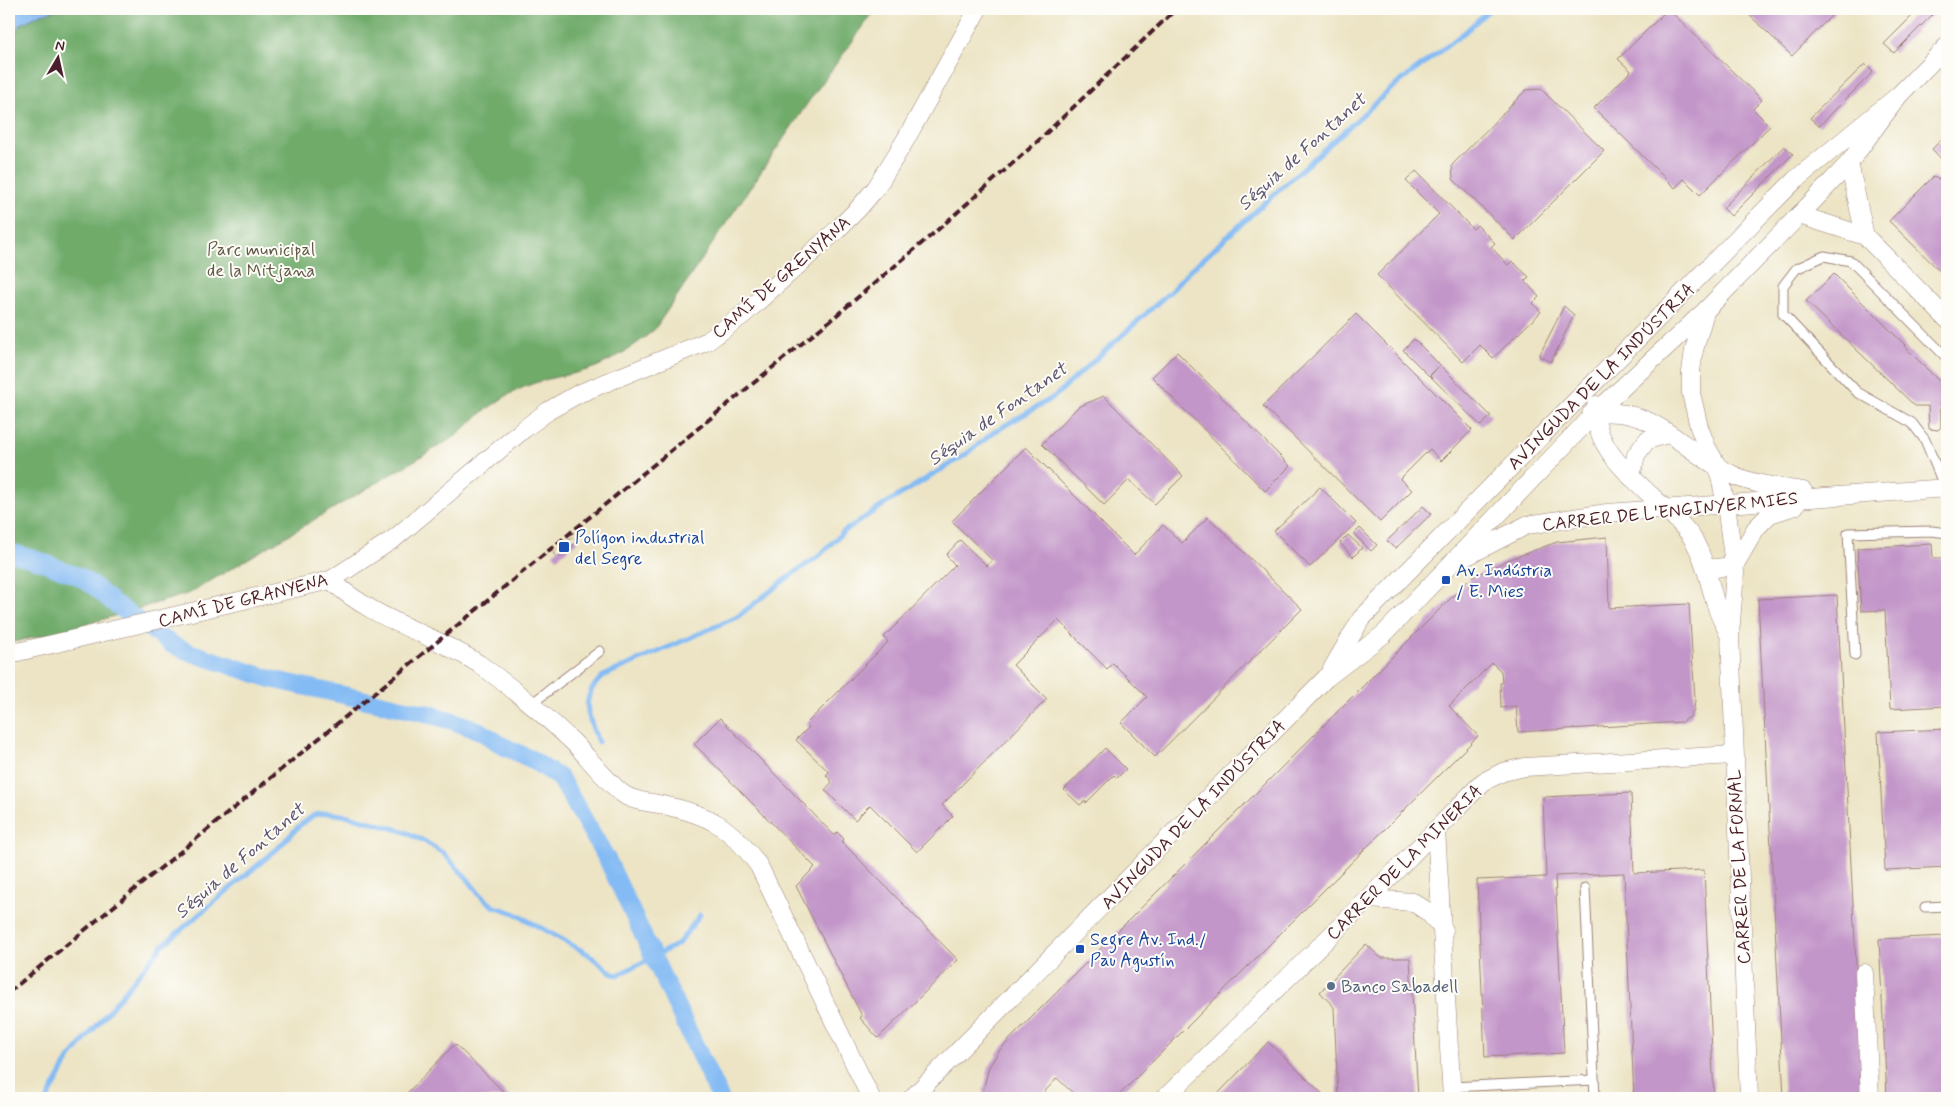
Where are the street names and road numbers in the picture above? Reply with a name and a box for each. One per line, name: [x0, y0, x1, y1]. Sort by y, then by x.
street label: CAMÍ DE GRENYANA: [707, 211, 856, 345]
street label: AVINGUDA DE LA INDÚSTRIA: [1503, 278, 1701, 476]
street label: CARRER DE L'ENGINYER MIES: [1541, 487, 1799, 537]
street label: CAMÍ DE GRANYENA: [156, 568, 331, 634]
street label: AVINGUDA DE LA INDÚSTRIA: [1096, 714, 1291, 915]
street label: CARRER DE LA FORNAL: [1723, 769, 1757, 965]
street label: CARRER DE LA MINERIA: [1321, 779, 1488, 946]

